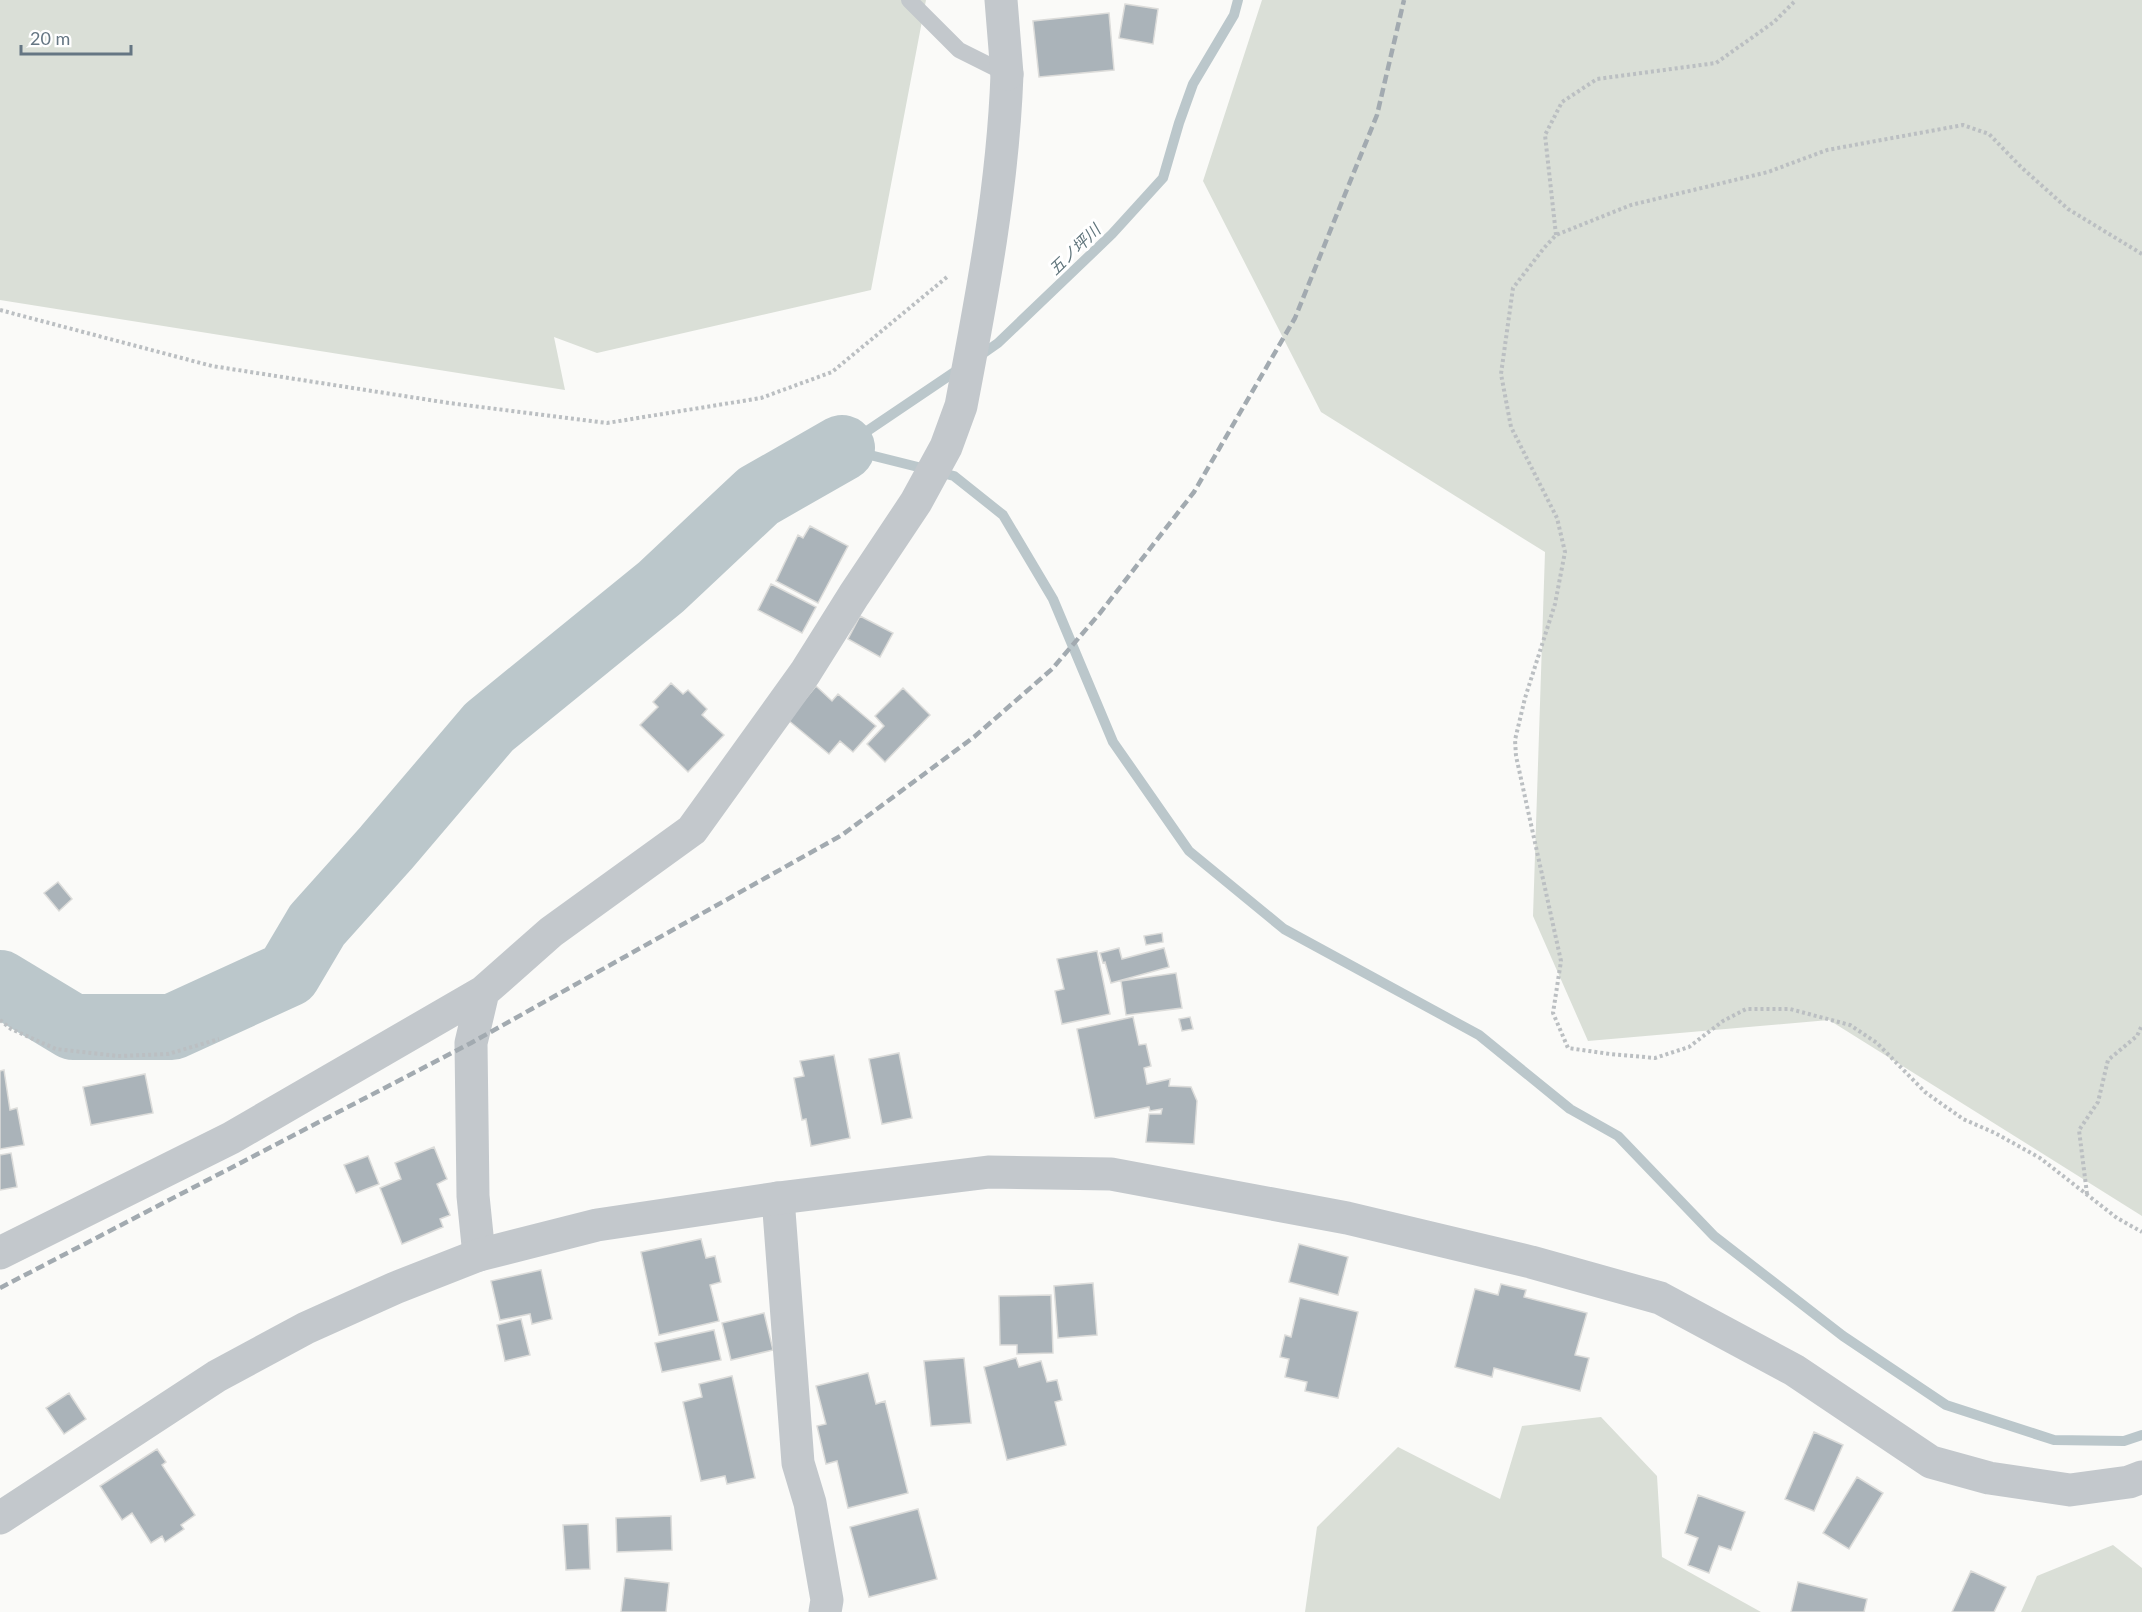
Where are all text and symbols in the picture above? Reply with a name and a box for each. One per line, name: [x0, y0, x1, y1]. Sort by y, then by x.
scale bar: [21, 18, 130, 56]
text: 20 m: [30, 27, 70, 49]
water label: 五ノ坪川: [1044, 219, 1105, 278]

